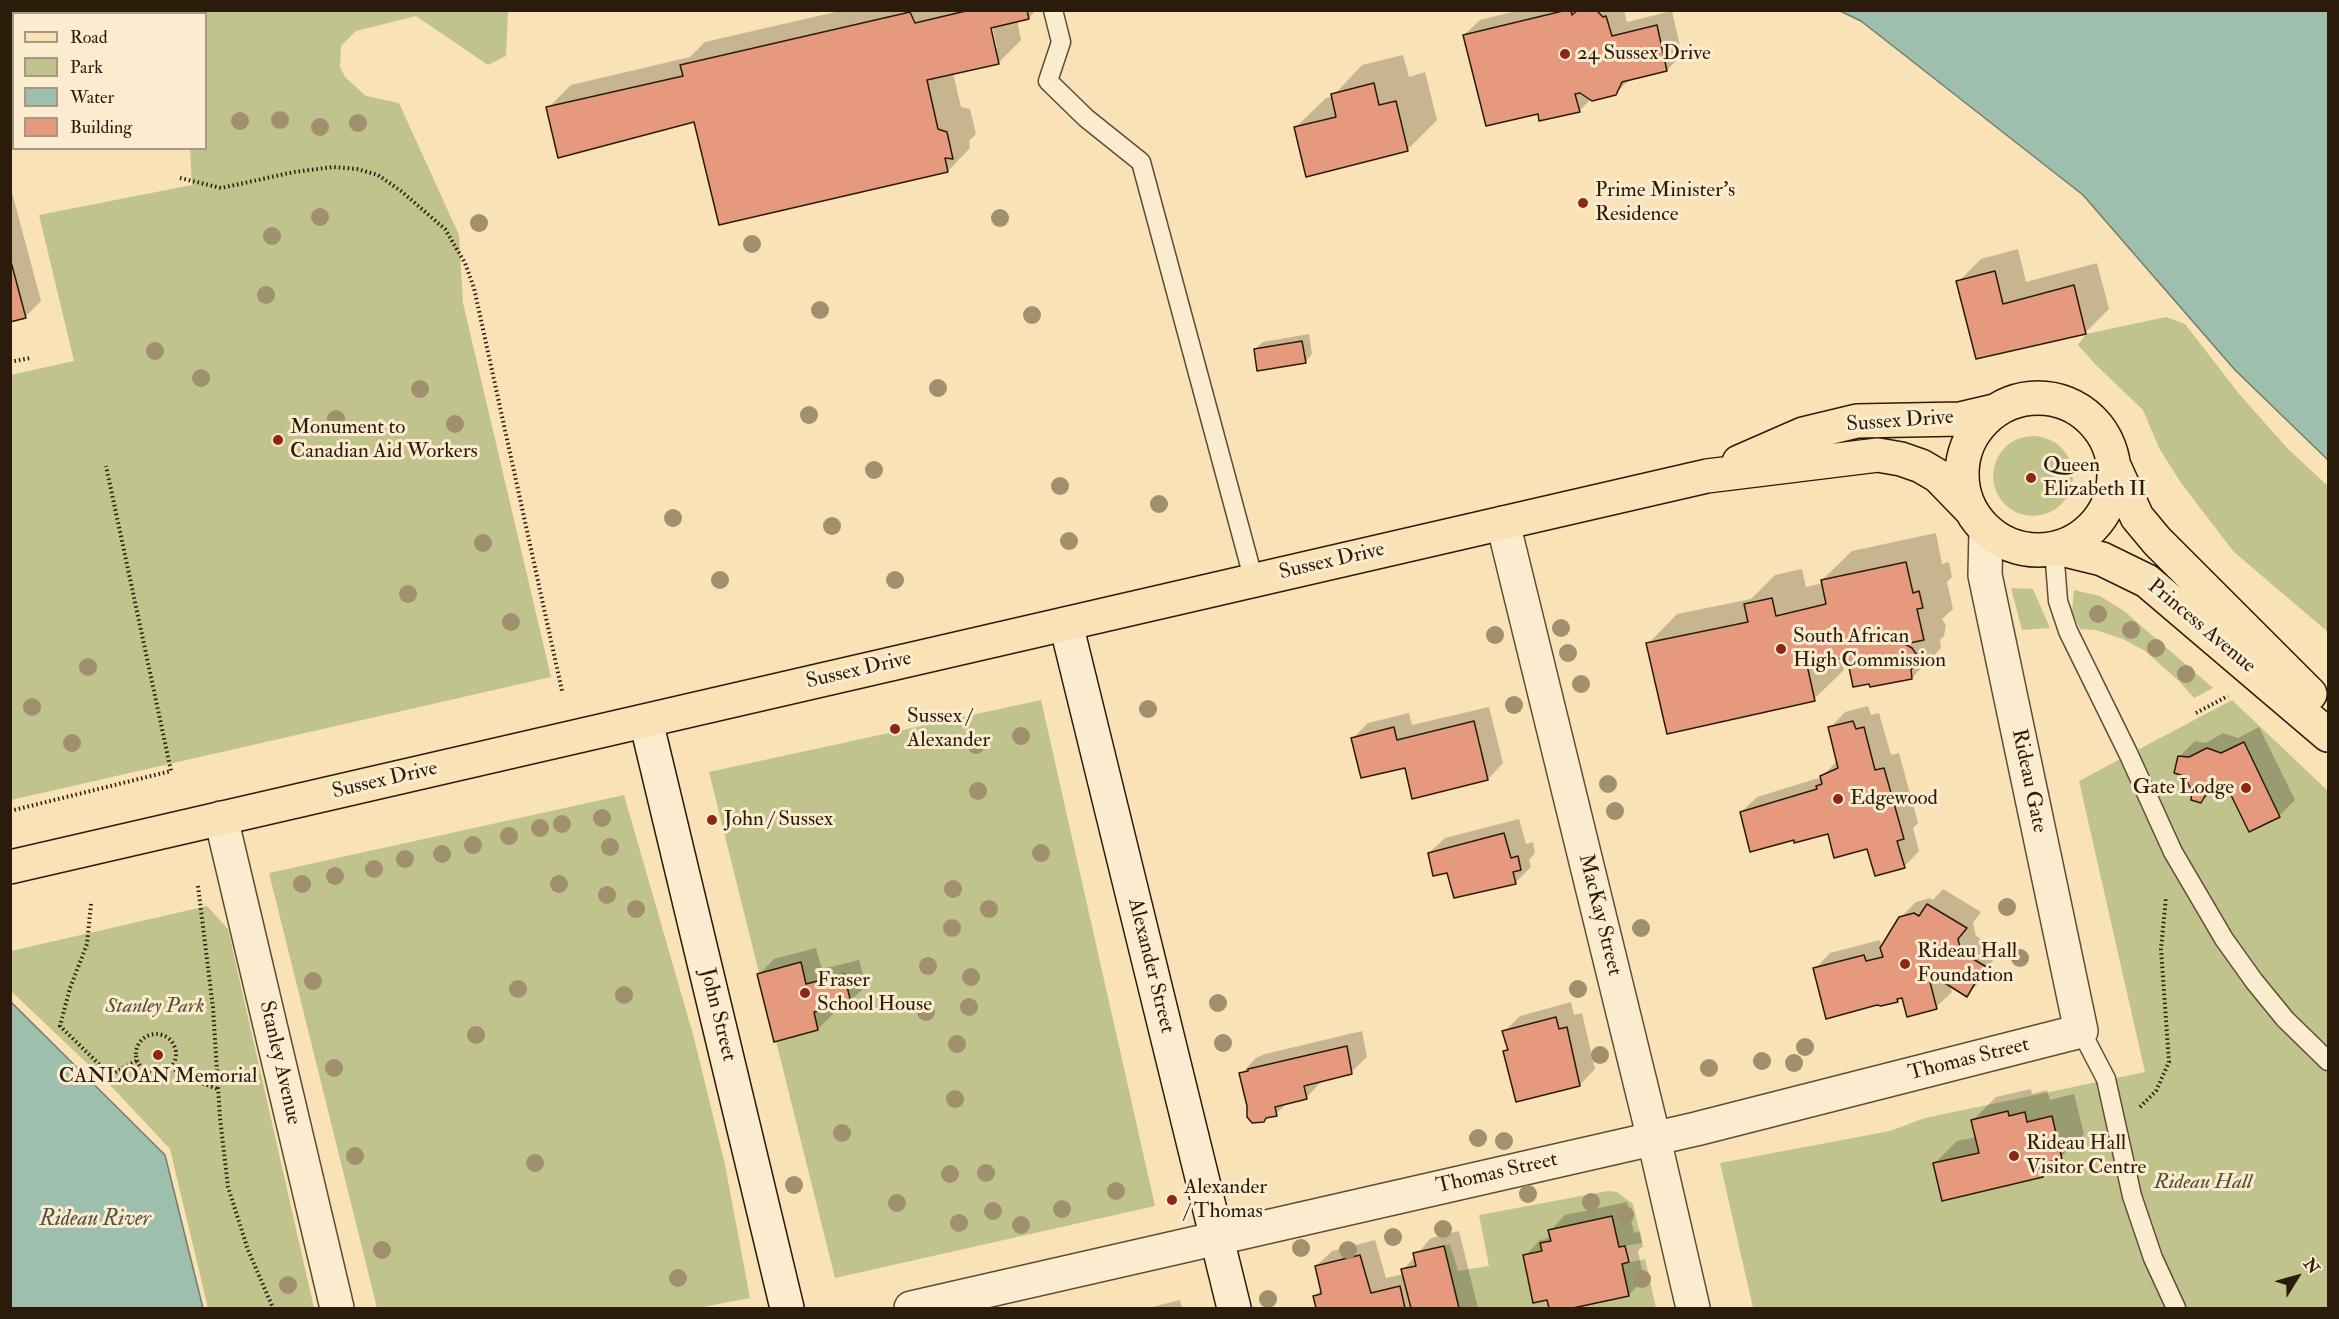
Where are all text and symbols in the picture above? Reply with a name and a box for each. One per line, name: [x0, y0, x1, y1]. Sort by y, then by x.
legend: [12, 12, 207, 150]
text: Road: [70, 26, 108, 49]
place label: 24 Sussex Drive: [1577, 41, 1711, 67]
marker: 24 Sussex Drive: [1558, 47, 1572, 61]
text: Park: [70, 56, 103, 79]
text: Water: [70, 86, 114, 109]
text: Building: [70, 116, 132, 139]
place label: Prime Minister's Residence: [1595, 178, 1735, 228]
marker: Prime Minister's Residence: [1576, 196, 1590, 210]
street label: Sussex Drive: [1846, 406, 1954, 438]
place label: Monument to Canadian Aid Workers: [290, 415, 478, 465]
marker: Monument to Canadian Aid Workers: [271, 433, 285, 447]
place label: Queen Elizabeth II: [2043, 453, 2146, 503]
marker: Queen Elizabeth II: [2024, 471, 2038, 485]
street label: Sussex Drive: [1277, 538, 1387, 586]
street label: Princess Avenue: [2142, 575, 2260, 679]
place label: South African High Commission: [1793, 624, 1946, 674]
marker: South African High Commission: [1774, 642, 1788, 656]
street label: Sussex Drive: [804, 647, 914, 695]
place label: Sussex / Alexander: [907, 704, 990, 754]
marker: Sussex / Alexander: [888, 722, 902, 736]
street label: Rideau Gate: [2005, 727, 2051, 835]
street label: Sussex Drive: [330, 757, 440, 805]
place label: Gate Lodge: [2133, 775, 2234, 801]
marker: Gate Lodge: [2239, 781, 2253, 795]
place label: Edgewood: [1850, 786, 1938, 812]
marker: Edgewood: [1831, 792, 1845, 806]
place label: John / Sussex: [724, 807, 833, 833]
marker: John / Sussex: [705, 813, 719, 827]
street label: MacKay Street: [1572, 852, 1626, 978]
street label: Alexander Street: [1121, 896, 1179, 1036]
place label: Rideau Hall Foundation: [1917, 939, 2017, 989]
marker: Rideau Hall Foundation: [1898, 957, 1912, 971]
street label: John Street: [693, 966, 741, 1064]
place label: Fraser School House: [817, 968, 932, 1018]
marker: Fraser School House: [798, 986, 812, 1000]
park label: Stanley Park: [106, 994, 204, 1020]
street label: Stanley Avenue: [252, 999, 306, 1127]
street label: Thomas Street: [1906, 1033, 2032, 1087]
marker: CANLOAN Memorial: [151, 1048, 165, 1062]
place label: CANLOAN Memorial: [59, 1064, 257, 1090]
place label: Rideau Hall Visitor Centre: [2026, 1131, 2146, 1181]
street label: Thomas Street: [1434, 1148, 1560, 1200]
marker: Rideau Hall Visitor Centre: [2007, 1149, 2021, 1163]
park label: Rideau Hall: [2154, 1170, 2252, 1196]
place label: Alexander / Thomas: [1184, 1175, 1267, 1225]
marker: Alexander / Thomas: [1165, 1193, 1179, 1207]
water label: Rideau River: [39, 1207, 151, 1233]
north arrow: [2267, 1247, 2327, 1307]
text: N: [2299, 1254, 2324, 1278]

